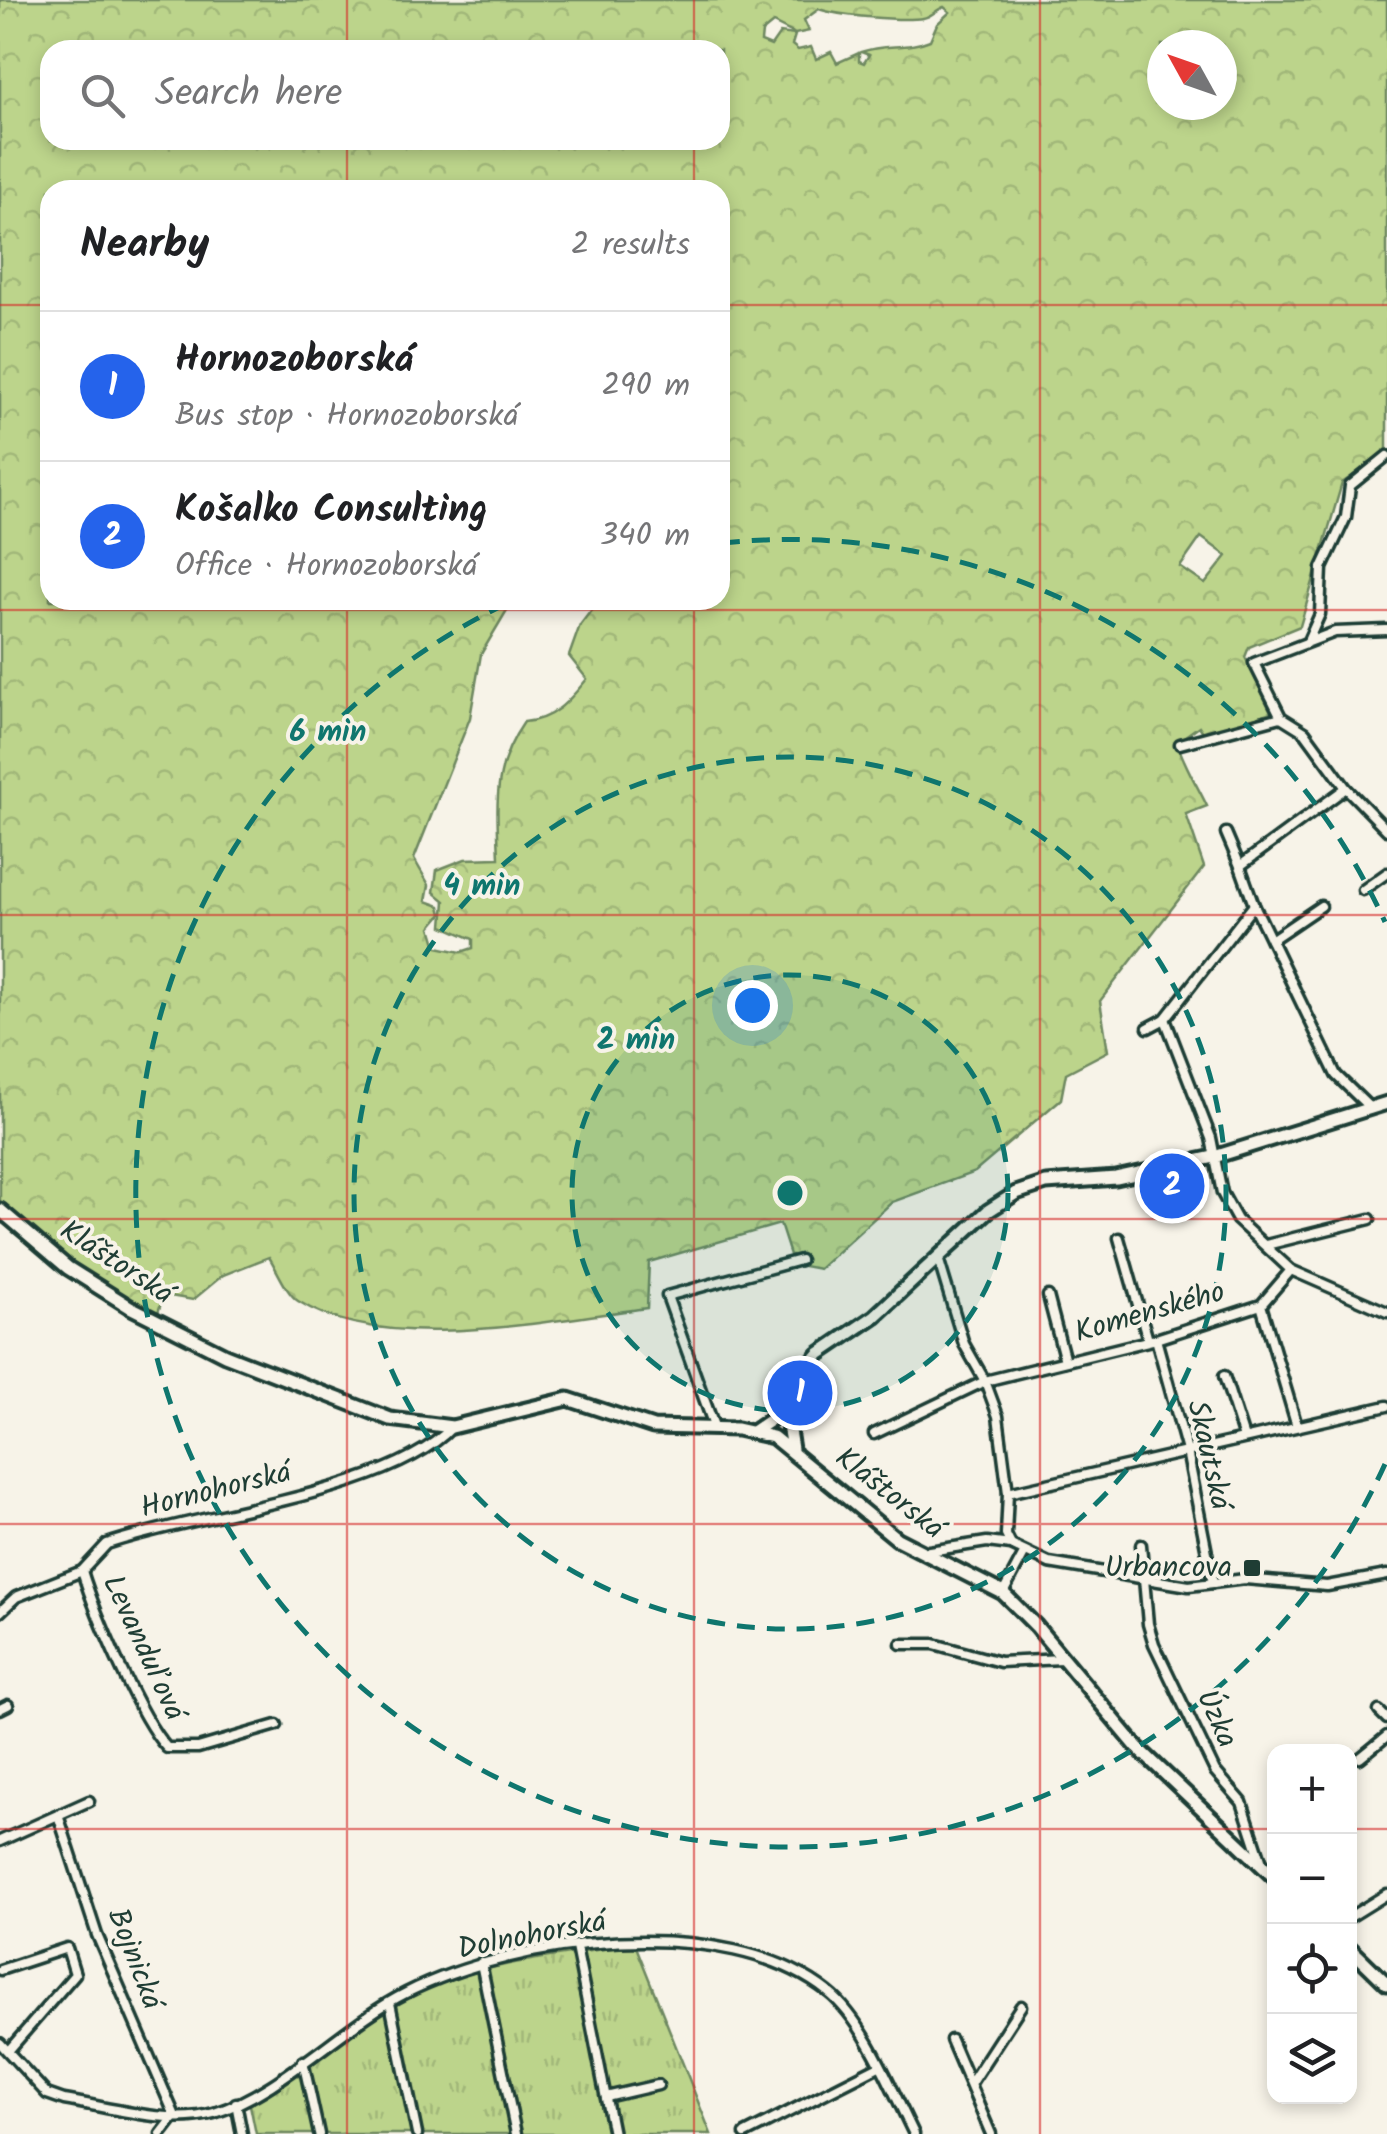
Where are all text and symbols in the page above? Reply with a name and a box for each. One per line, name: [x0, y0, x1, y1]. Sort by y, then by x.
north arrow: [1147, 30, 1237, 120]
search box: [40, 40, 730, 150]
text: Search here: [155, 65, 342, 125]
icon: search: [75, 68, 130, 123]
text: Nearby: [80, 212, 209, 279]
text: 2 results: [571, 220, 690, 271]
text: Hornozoborská: [175, 331, 414, 391]
text: 1: [108, 361, 117, 412]
text: 290 m: [601, 361, 690, 412]
text: Bus stop · Hornozoborská: [175, 391, 519, 442]
text: Košalko Consulting: [175, 481, 488, 541]
text: 2: [103, 511, 122, 562]
text: 340 m: [600, 511, 690, 562]
text: Office · Hornozoborská: [175, 541, 478, 592]
text: 6 min: [290, 709, 366, 757]
text: 4 min: [444, 863, 520, 911]
your location: [727, 980, 778, 1031]
text: 2 min: [597, 1017, 675, 1065]
pin: 2: [1140, 1148, 1204, 1224]
centre of rings: [772, 1175, 808, 1211]
street label: Kláštorská: [49, 1208, 185, 1320]
street label: Komenského: [1069, 1269, 1231, 1357]
pin: 1: [768, 1356, 832, 1430]
street label: Skautská: [1172, 1395, 1245, 1517]
street label: Kláštorská: [824, 1436, 957, 1554]
street label: Hornohorská: [136, 1448, 299, 1533]
place label: Urbancova: [1105, 1544, 1232, 1592]
marker: Urbancova: [1241, 1557, 1263, 1579]
street label: Levanduľová: [88, 1567, 199, 1731]
street label: Úzka: [1182, 1682, 1250, 1756]
map controls: [1267, 1744, 1357, 2104]
button: +: [1267, 1744, 1357, 1834]
button: −: [1267, 1834, 1357, 1924]
street label: Dolnohorská: [454, 1898, 613, 1974]
street label: Bojnická: [93, 1901, 176, 2019]
button: locate: [1267, 1924, 1357, 2014]
button: layers: [1267, 2014, 1357, 2104]

